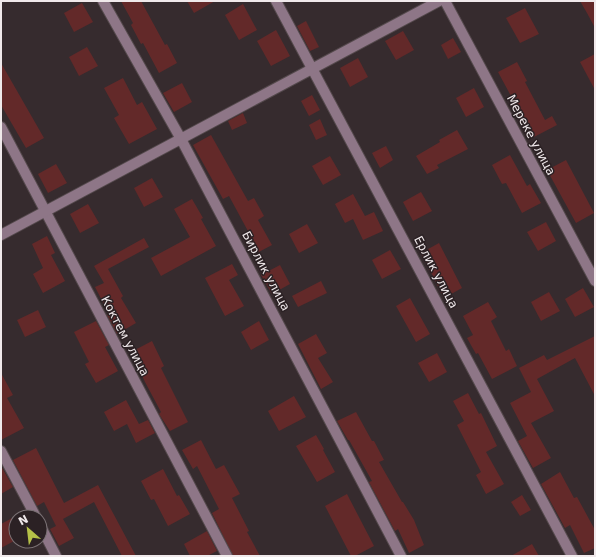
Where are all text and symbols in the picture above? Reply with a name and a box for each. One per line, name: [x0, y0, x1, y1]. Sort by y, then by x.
street label: Мереке улица: [504, 92, 558, 178]
street label: Бирлик улица: [239, 229, 293, 313]
street label: Ерлик улица: [411, 233, 461, 311]
street label: Коктем улица: [98, 294, 152, 378]
north arrow: [8, 509, 48, 549]
text: N: [16, 513, 31, 529]

